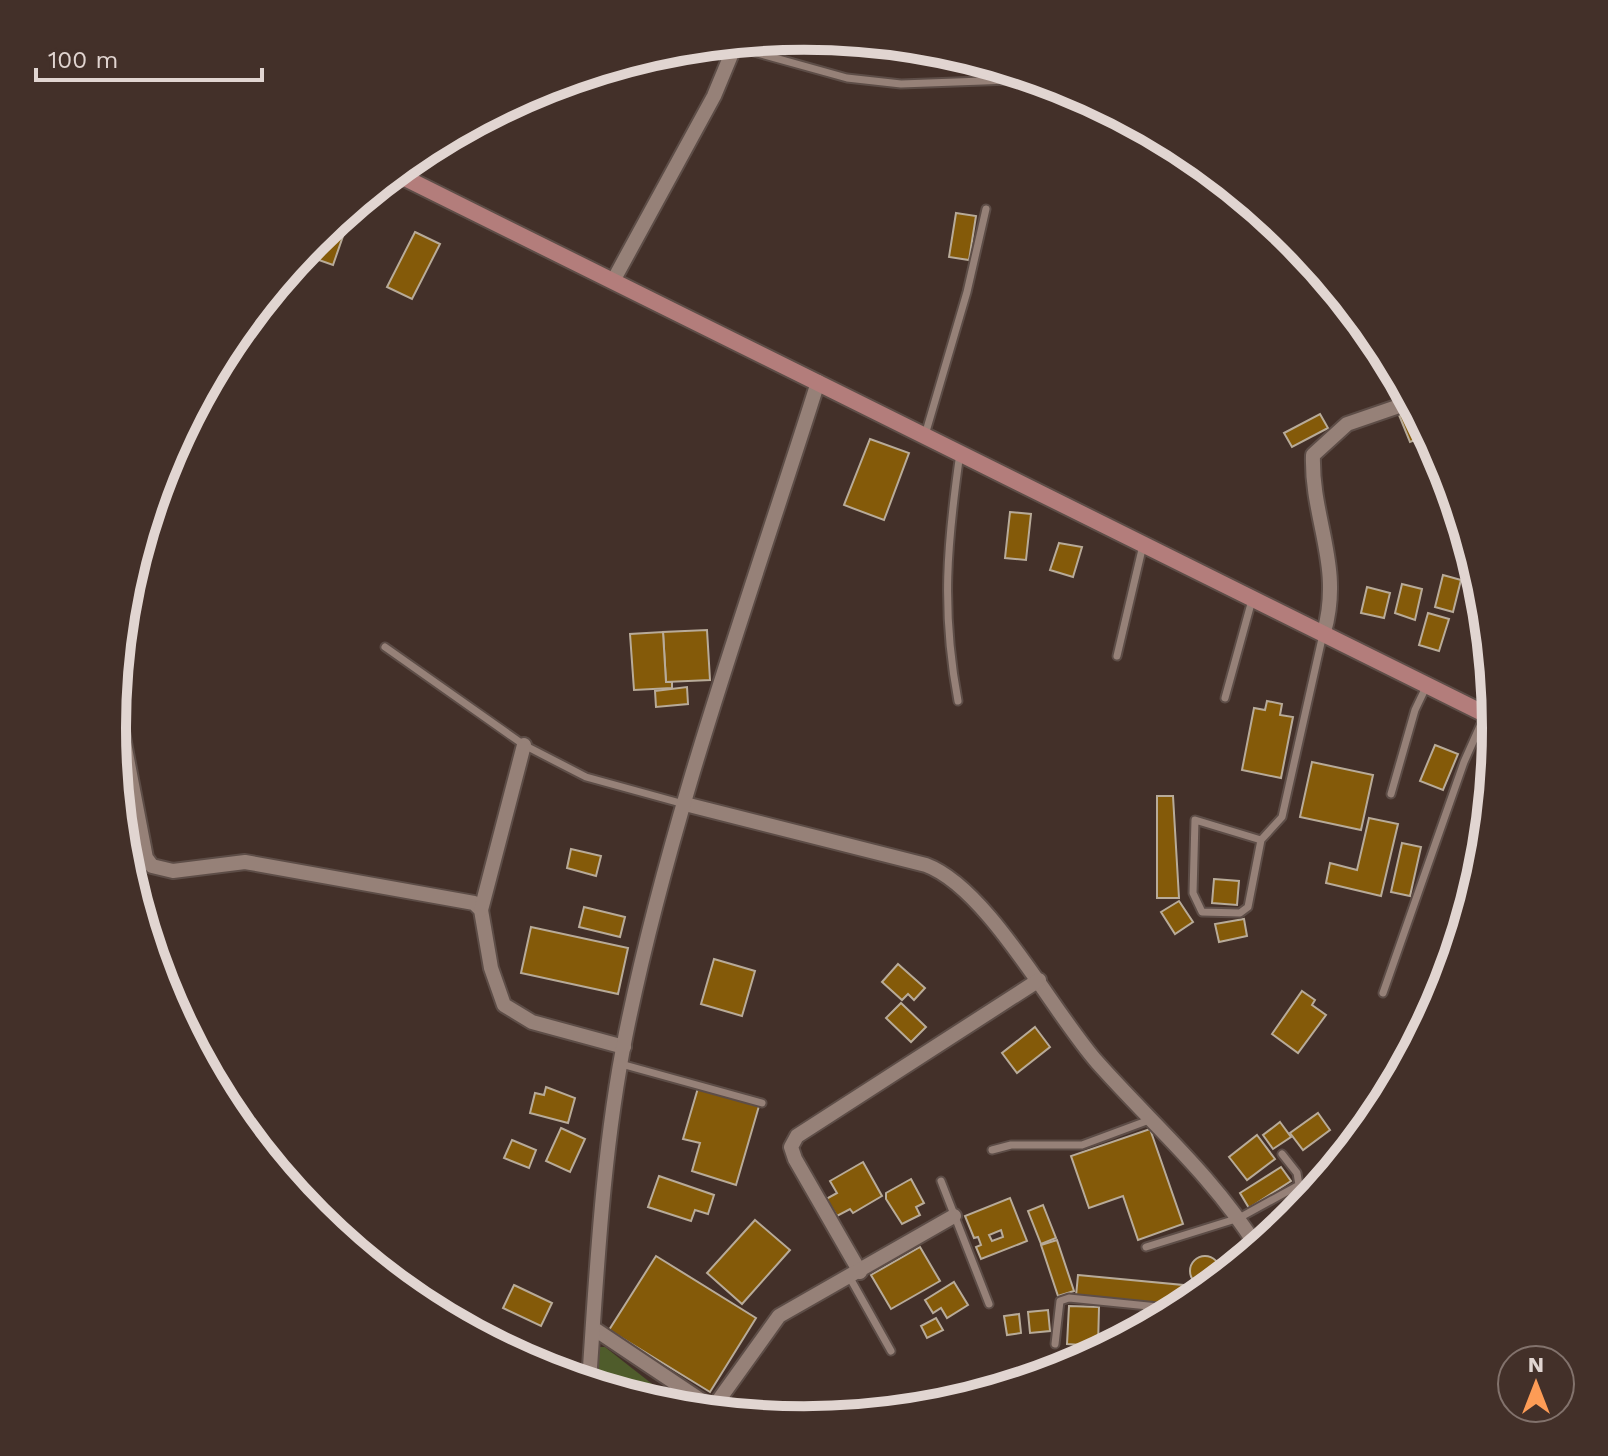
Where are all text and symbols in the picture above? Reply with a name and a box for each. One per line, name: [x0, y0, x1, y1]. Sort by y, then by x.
scale bar: [36, 32, 262, 82]
text: 100 m: [48, 46, 118, 74]
north arrow: [1496, 1344, 1576, 1424]
text: N: [1528, 1352, 1544, 1377]

